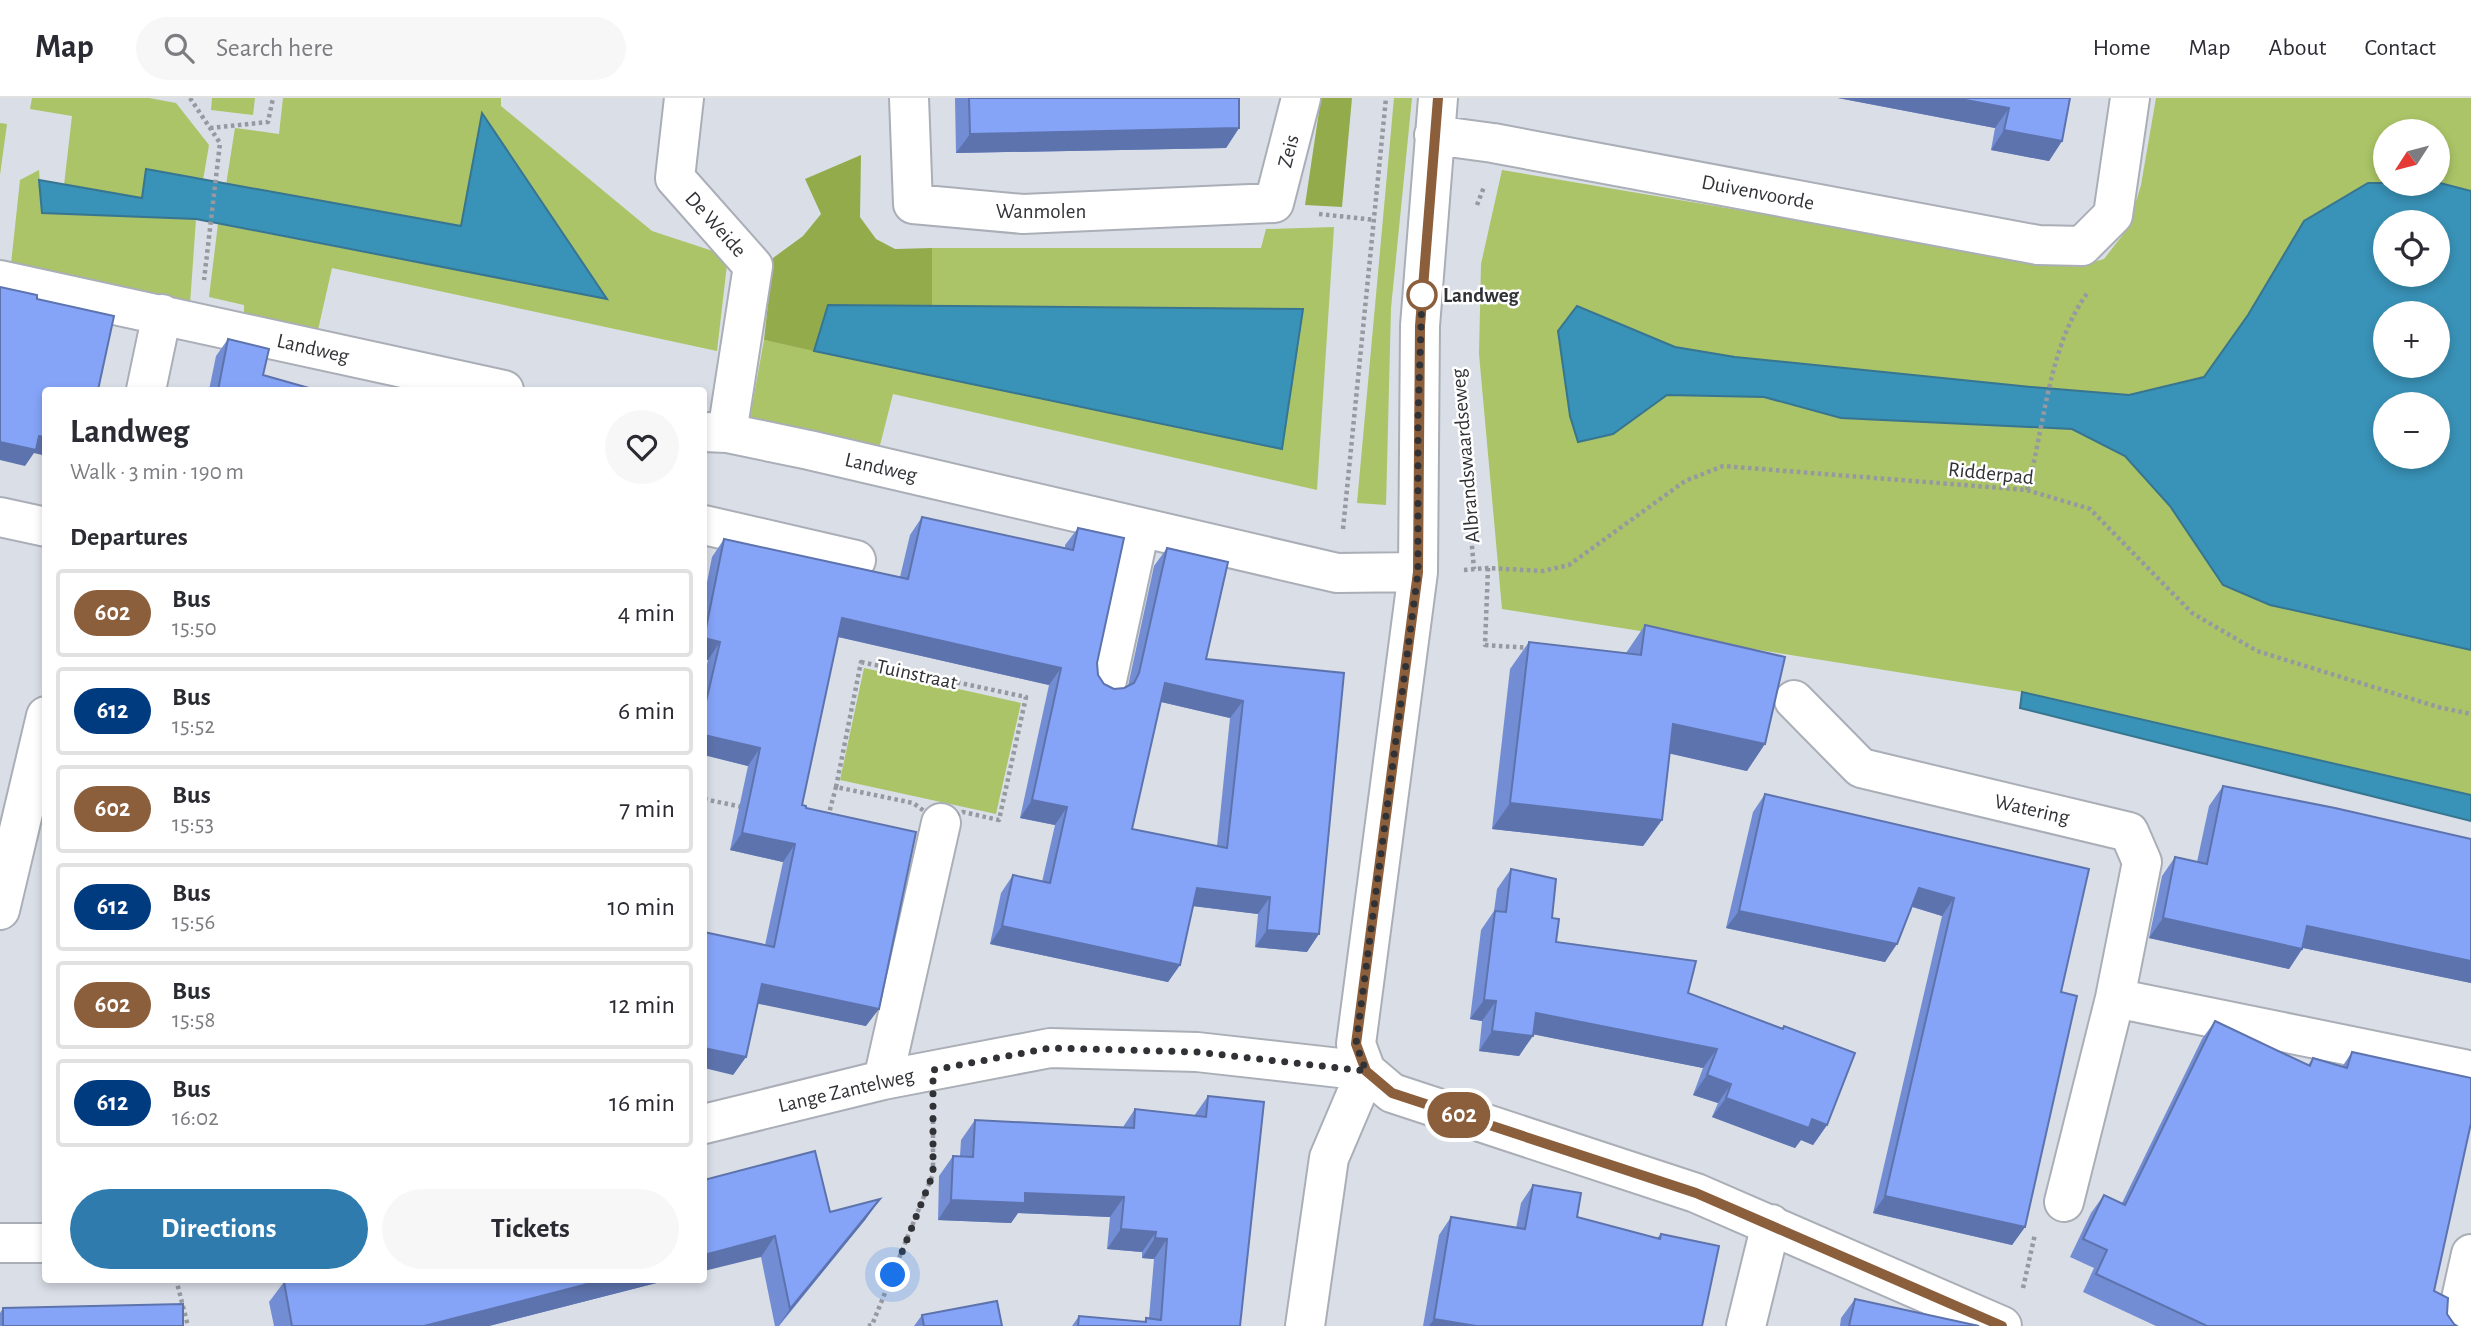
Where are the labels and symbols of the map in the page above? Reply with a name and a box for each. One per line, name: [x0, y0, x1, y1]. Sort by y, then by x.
north arrow: [2373, 119, 2450, 196]
street label: Zeis: [1274, 133, 1303, 170]
street label: Duivenvoorde: [1700, 171, 1816, 214]
street label: De Weide: [681, 188, 750, 261]
street label: Wanmolen: [996, 201, 1086, 222]
marker: Landweg: [1407, 280, 1437, 310]
place label: Landweg: [1443, 285, 1519, 306]
street label: Landweg: [275, 330, 352, 367]
street label: Albrandswaardseweg: [1447, 367, 1484, 544]
street label: Landweg: [843, 449, 920, 486]
street label: Ridderpad: [1947, 459, 2035, 488]
street label: Tuinstraat: [874, 656, 960, 693]
street label: Watering: [1992, 791, 2072, 828]
street label: Lange Zantelweg: [776, 1064, 917, 1116]
line badge: 602: [1419, 1092, 1499, 1138]
your location: [875, 1257, 910, 1292]

